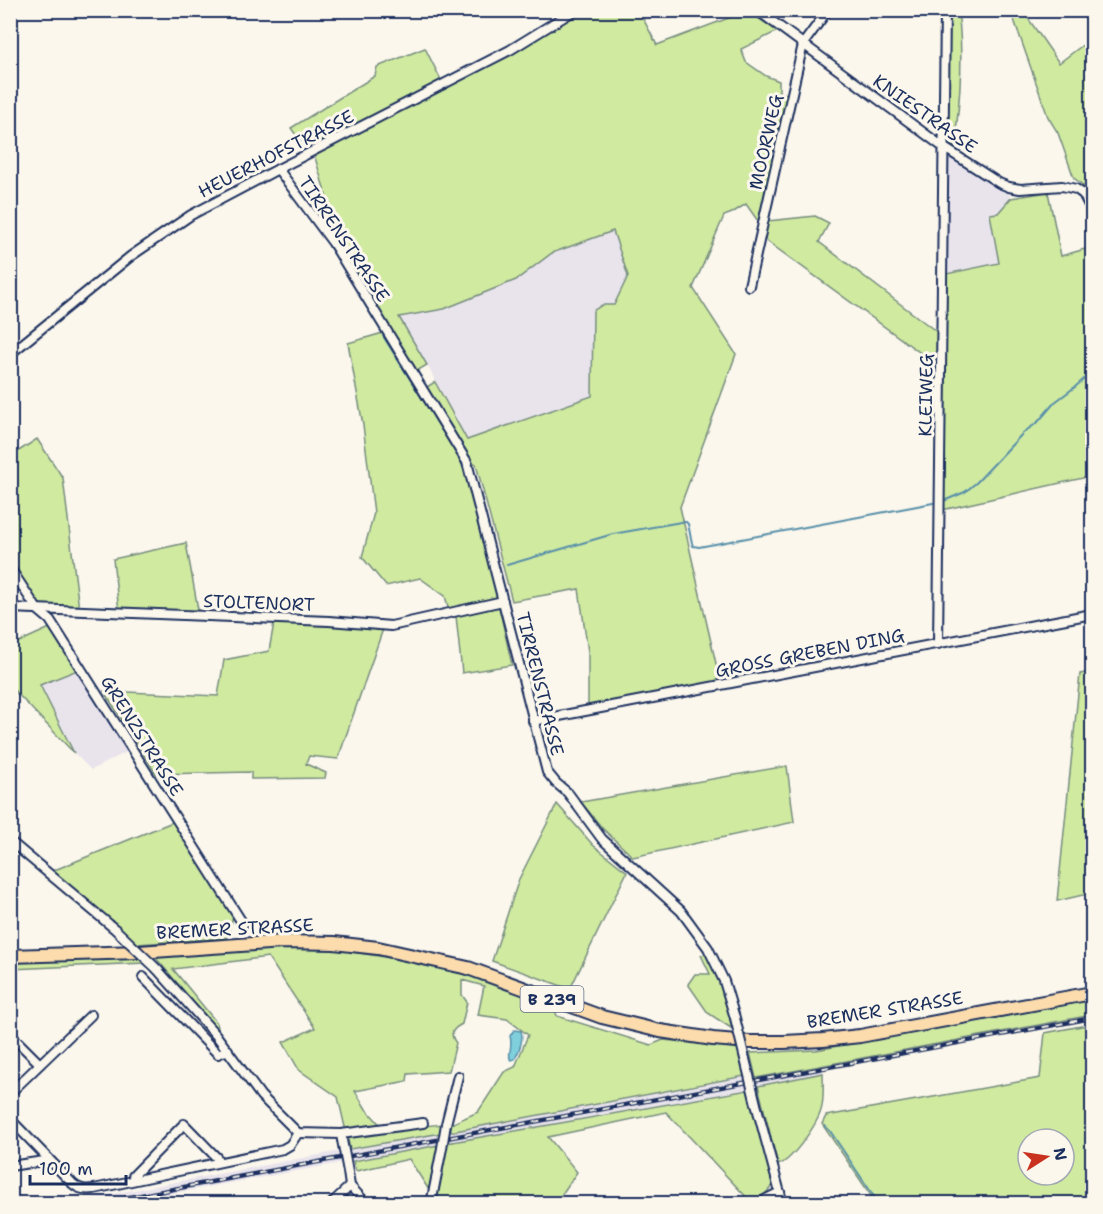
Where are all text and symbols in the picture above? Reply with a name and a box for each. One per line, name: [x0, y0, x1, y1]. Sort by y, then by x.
street label: KNIESTRASSE: [868, 69, 982, 159]
street label: MOORWEG: [743, 92, 789, 192]
street label: HEUERHOFSTRASSE: [194, 104, 358, 204]
street label: TIRRENSTRASSE: [293, 171, 395, 307]
street label: KLEIWEG: [913, 353, 939, 437]
street label: STOLTENORT: [203, 589, 315, 617]
street label: TIRRENSTRASSE: [511, 610, 569, 758]
street label: GROSS GREBEN DING: [713, 623, 907, 683]
street label: GRENZSTRASSE: [95, 671, 189, 801]
street label: BREMER STRASSE: [156, 913, 314, 945]
road number: B 239: [520, 986, 584, 1012]
street label: BREMER STRASSE: [805, 986, 965, 1034]
north arrow: [1016, 1127, 1076, 1187]
text: N: [1049, 1146, 1072, 1162]
scale bar: [30, 1148, 126, 1186]
text: 100 m: [39, 1157, 93, 1181]

